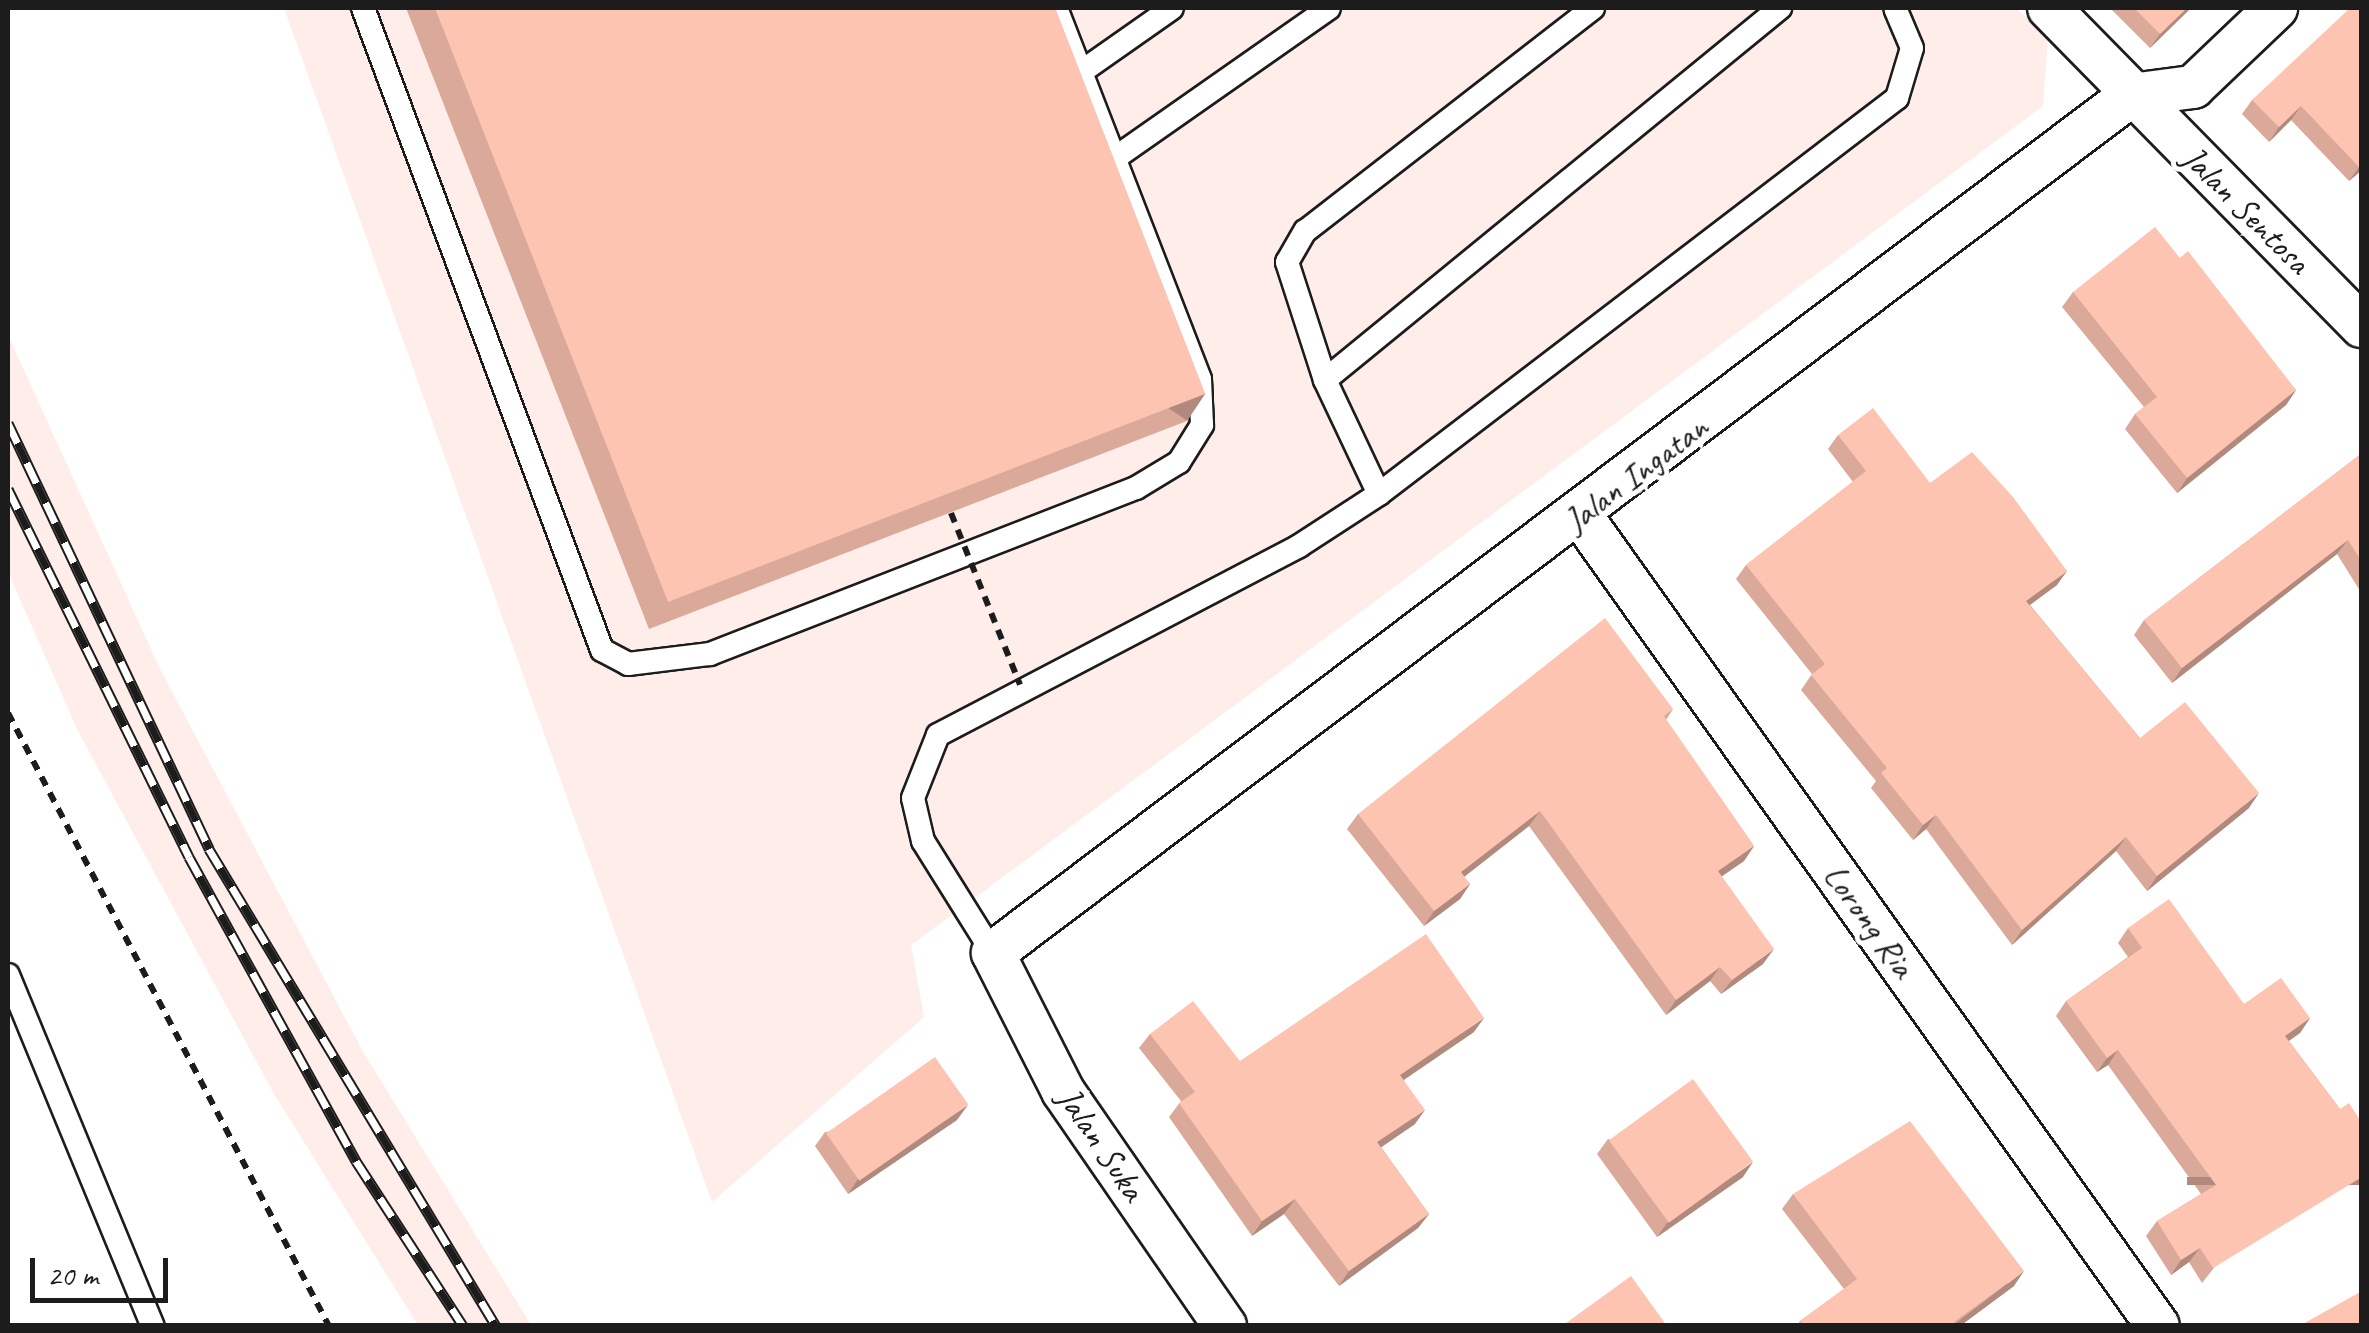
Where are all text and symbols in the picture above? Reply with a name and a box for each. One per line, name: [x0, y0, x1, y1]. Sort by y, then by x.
street label: Jalan Sentosa: [2173, 137, 2319, 283]
street label: Jalan Ingatan: [1556, 407, 1716, 541]
street label: Lorong Ria: [1814, 857, 1924, 985]
street label: Jalan Suka: [1048, 1080, 1154, 1208]
scale bar: [35, 1238, 172, 1300]
text: 20 m: [47, 1256, 98, 1294]

